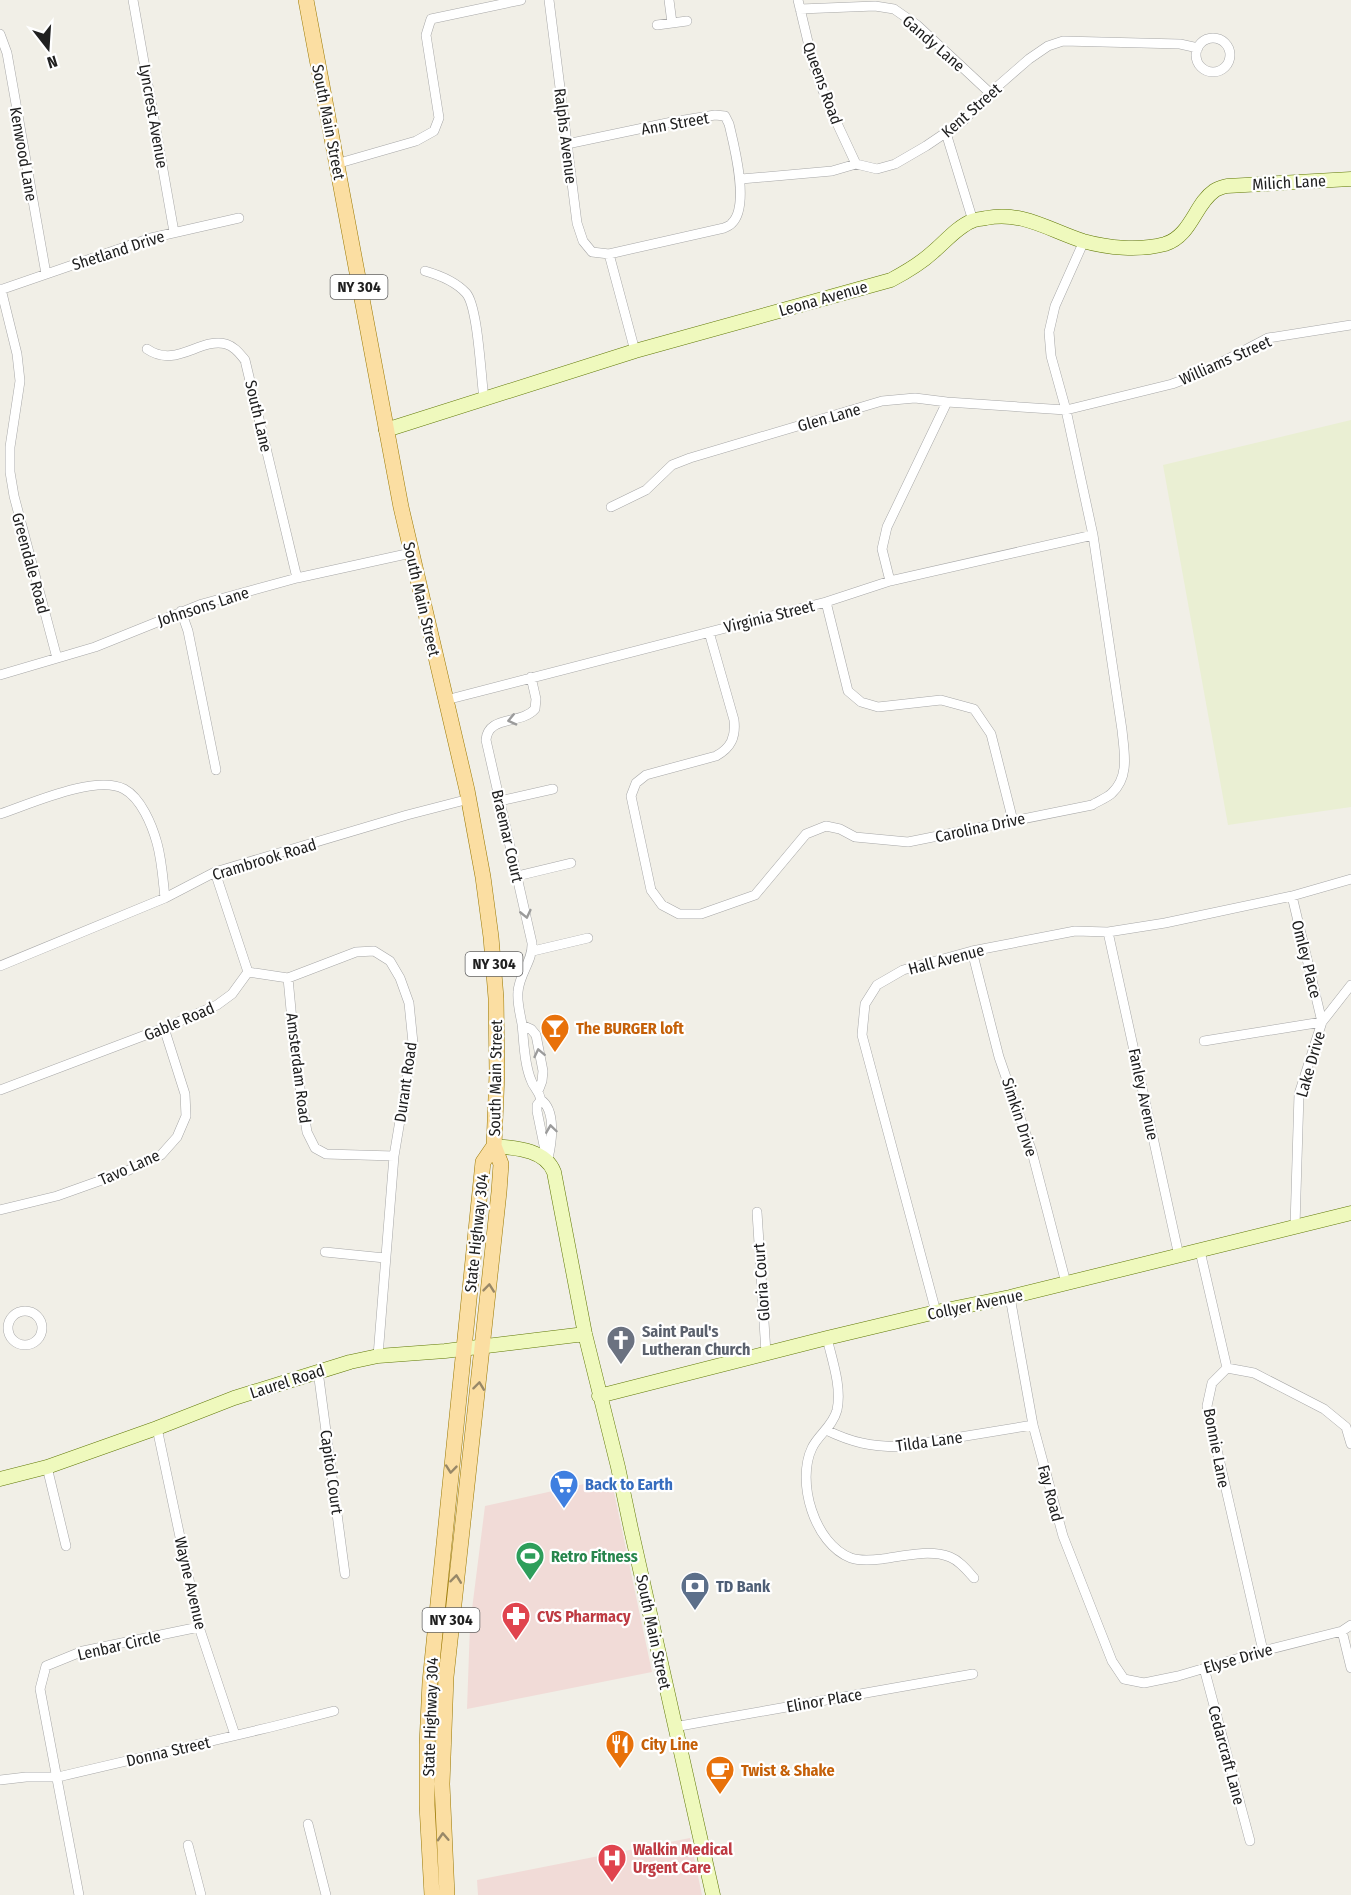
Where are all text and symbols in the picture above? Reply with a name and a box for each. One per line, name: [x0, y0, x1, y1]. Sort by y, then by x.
street label: Gandy Lane: [899, 11, 969, 76]
north arrow: [18, 18, 78, 78]
street label: Queens Road: [799, 39, 846, 127]
text: N: [45, 51, 60, 72]
street label: Lyncrest Avenue: [135, 63, 172, 170]
street label: South Main Street: [308, 63, 349, 182]
street label: Kent Street: [938, 79, 1006, 141]
street label: Ralphs Avenue: [550, 87, 581, 185]
street label: Kenwood Lane: [6, 105, 41, 203]
street label: Ann Street: [640, 108, 711, 139]
street label: Milich Lane: [1252, 171, 1326, 194]
street label: Shetland Drive: [70, 227, 167, 274]
road number: NY 304: [330, 275, 388, 299]
street label: Leona Avenue: [777, 277, 870, 320]
street label: Williams Street: [1176, 331, 1275, 389]
street label: South Lane: [241, 378, 276, 454]
street label: Glen Lane: [795, 399, 863, 436]
street label: Greendale Road: [8, 511, 53, 616]
street label: South Main Street: [399, 540, 444, 659]
street label: Johnsons Lane: [155, 583, 251, 630]
street label: Virginia Street: [722, 596, 817, 637]
one-way arrow: [507, 713, 517, 726]
street label: Braemar Court: [488, 788, 528, 885]
street label: Carolina Drive: [933, 809, 1027, 846]
street label: Crambrook Road: [210, 835, 319, 884]
one-way arrow: [519, 909, 532, 919]
street label: Omley Place: [1288, 918, 1325, 1000]
street label: Hall Avenue: [906, 940, 986, 979]
road number: NY 304: [466, 952, 522, 976]
street label: Gable Road: [141, 998, 217, 1045]
street label: Amsterdam Road: [282, 1012, 315, 1124]
bar icon: The BURGER loft: [539, 1012, 571, 1054]
street label: South Main Street: [485, 1019, 506, 1137]
place label: The BURGER loft: [576, 1019, 684, 1038]
street label: Lake Drive: [1292, 1029, 1329, 1099]
street label: Durant Road: [390, 1041, 421, 1124]
street label: Fanley Avenue: [1125, 1047, 1163, 1142]
one-way arrow: [534, 1049, 547, 1059]
street label: Simkin Drive: [998, 1075, 1041, 1159]
one-way arrow: [545, 1124, 558, 1133]
street label: Tavo Lane: [96, 1146, 163, 1189]
street label: State Highway 304: [461, 1172, 492, 1293]
street label: Gloria Court: [749, 1241, 774, 1322]
one-way arrow: [482, 1283, 495, 1292]
street label: Collyer Avenue: [926, 1285, 1025, 1324]
place label: Saint Paul's Lutheran Church: [642, 1322, 750, 1359]
church icon: Saint Paul's Lutheran Church: [605, 1324, 637, 1366]
street label: Laurel Road: [247, 1360, 327, 1402]
one-way arrow: [472, 1381, 485, 1390]
street label: Bonnie Lane: [1199, 1407, 1234, 1490]
street label: Tilda Lane: [895, 1427, 964, 1456]
street label: Capitol Court: [316, 1429, 347, 1516]
street label: Fay Road: [1034, 1463, 1067, 1523]
one-way arrow: [445, 1465, 458, 1474]
supermarket icon: Back to Earth: [548, 1468, 580, 1510]
place label: Back to Earth: [585, 1475, 673, 1494]
street label: Wayne Avenue: [171, 1535, 210, 1631]
sports icon: Retro Fitness: [514, 1540, 546, 1582]
place label: Retro Fitness: [551, 1547, 638, 1566]
bank icon: TD Bank: [679, 1570, 711, 1612]
street label: South Main Street: [632, 1573, 675, 1692]
one-way arrow: [449, 1575, 461, 1584]
place label: TD Bank: [716, 1577, 771, 1596]
pharmacy icon: CVS Pharmacy: [500, 1600, 532, 1642]
place label: CVS Pharmacy: [537, 1607, 631, 1626]
road number: NY 304: [422, 1608, 480, 1632]
street label: Lenbar Circle: [76, 1627, 163, 1664]
street label: Elyse Drive: [1201, 1640, 1275, 1677]
street label: State Highway 304: [419, 1657, 442, 1777]
street label: Elinor Place: [785, 1684, 863, 1716]
street label: Cedarcraft Lane: [1204, 1703, 1249, 1807]
restaurant icon: City Line: [604, 1728, 636, 1770]
street label: Donna Street: [124, 1732, 213, 1770]
place label: City Line: [641, 1735, 698, 1754]
cafe icon: Twist & Shake: [704, 1754, 736, 1796]
place label: Twist & Shake: [741, 1761, 835, 1780]
one-way arrow: [437, 1832, 450, 1841]
place label: Walkin Medical Urgent Care: [633, 1840, 733, 1877]
hospital icon: Walkin Medical Urgent Care: [596, 1842, 628, 1884]

